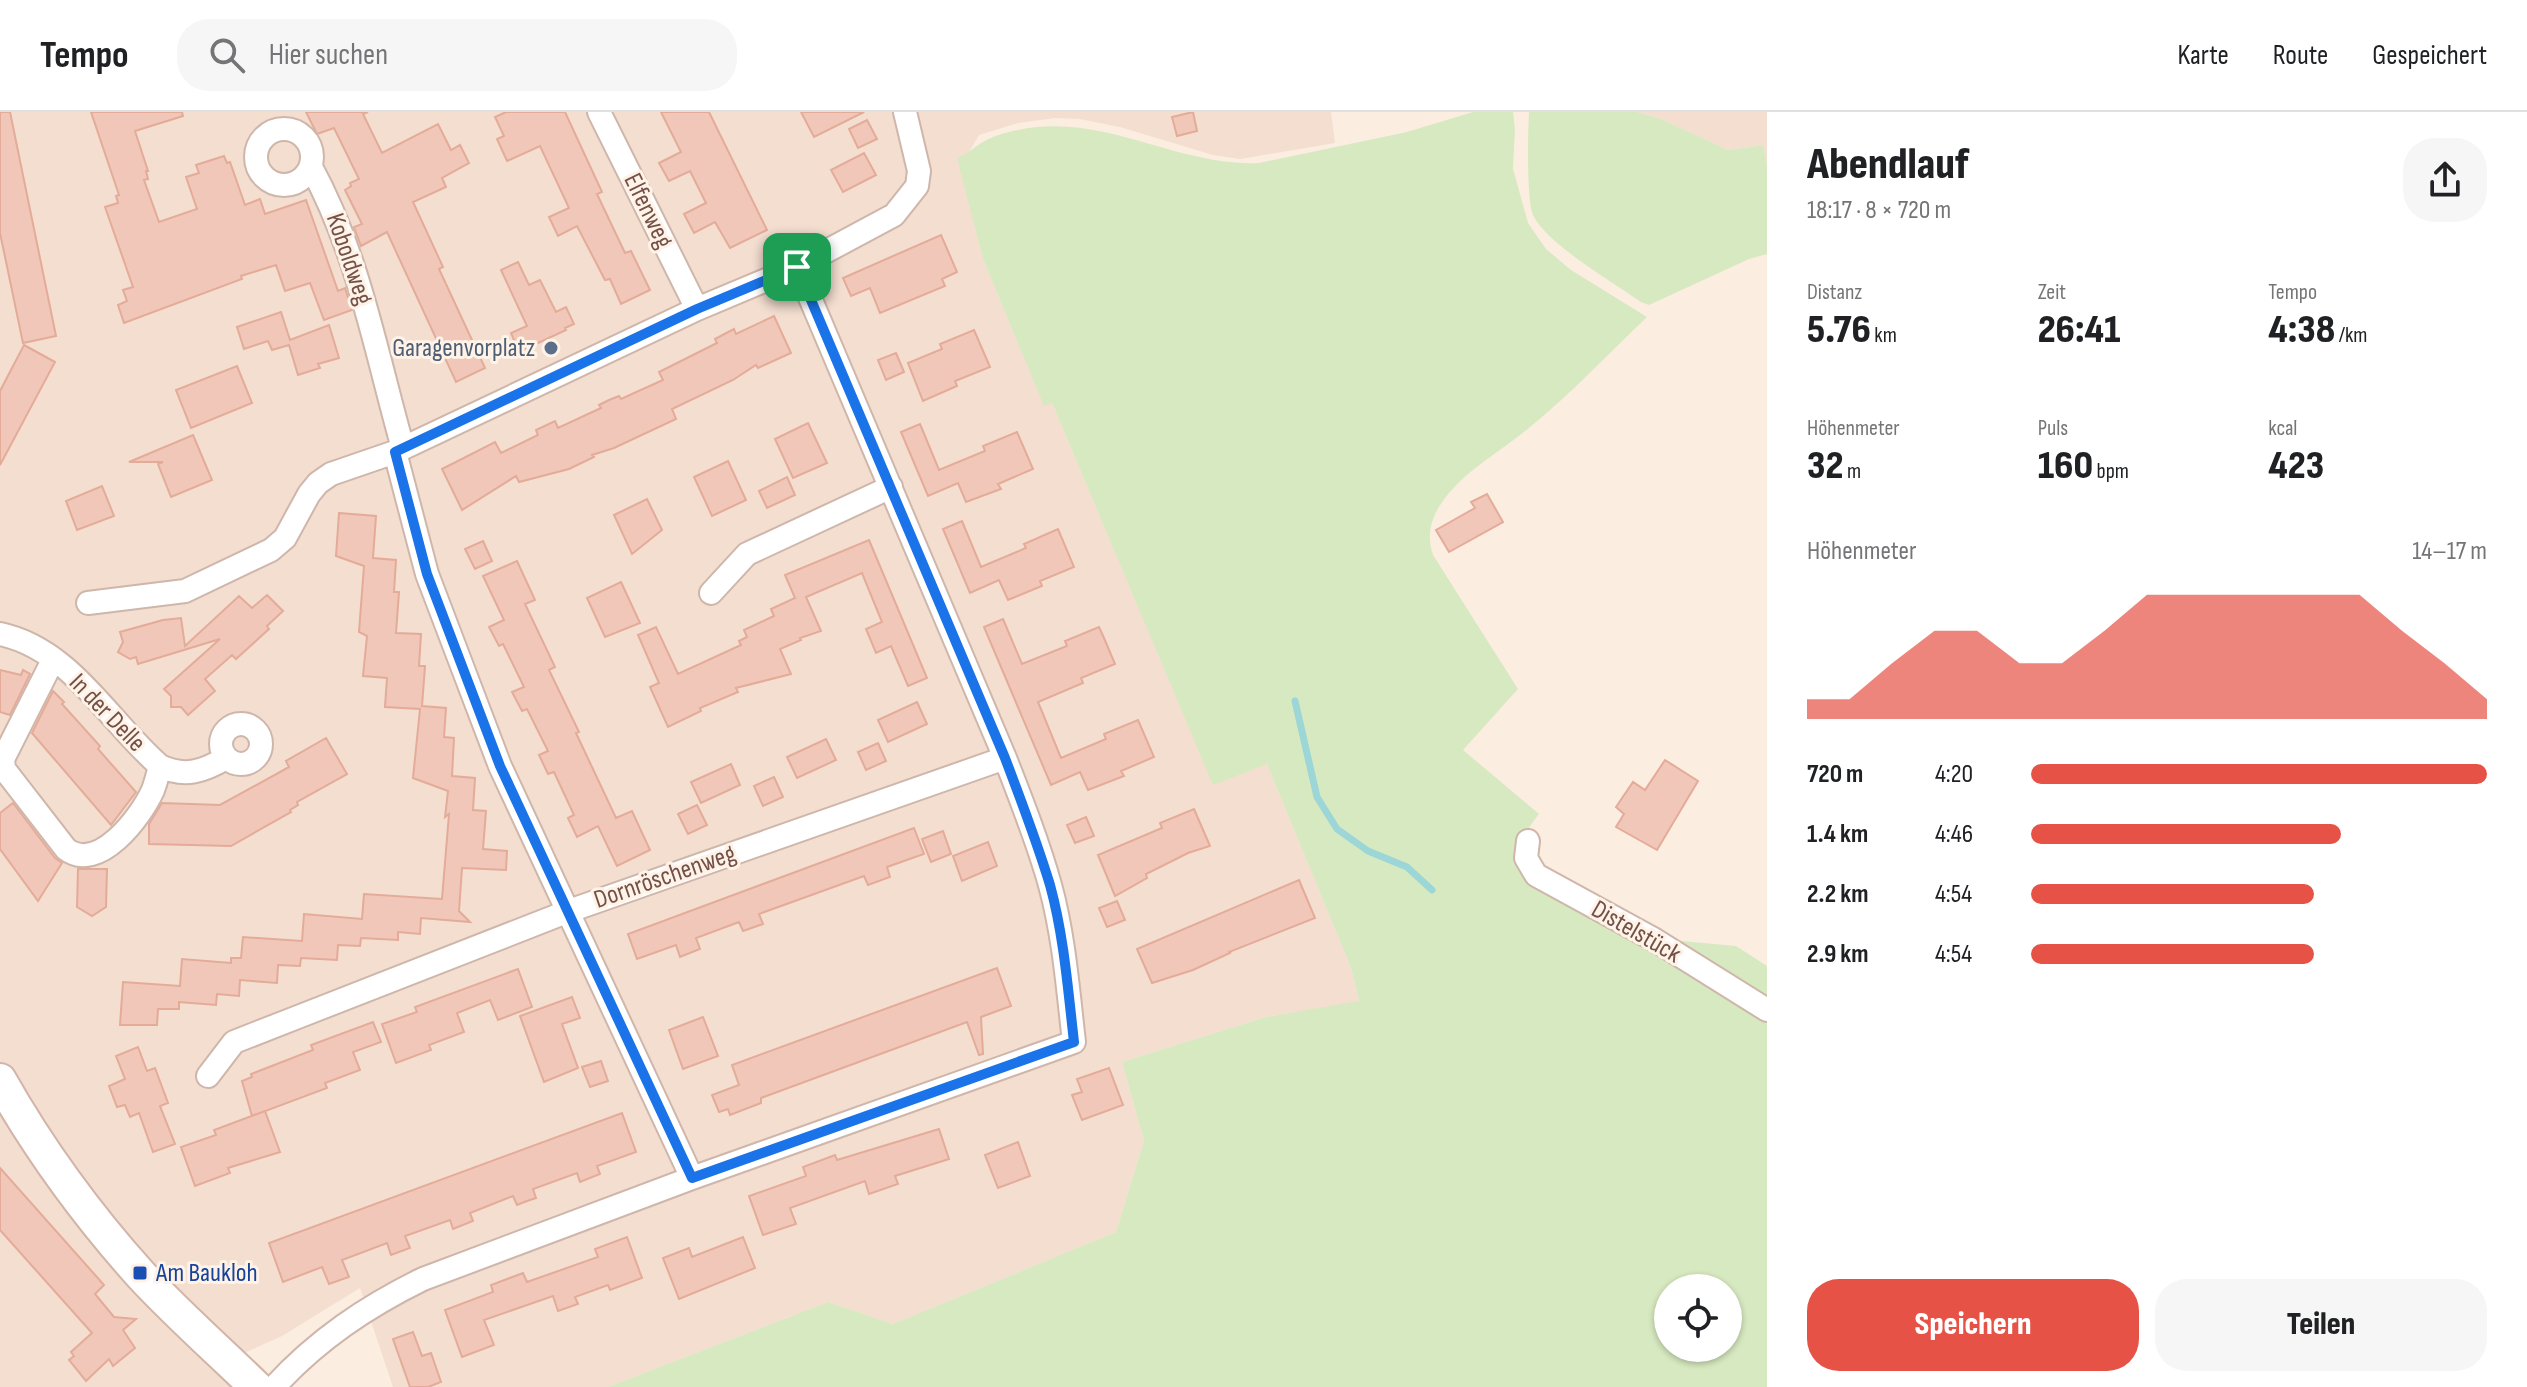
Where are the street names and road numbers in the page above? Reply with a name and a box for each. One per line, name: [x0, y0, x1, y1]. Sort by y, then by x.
street label: Elfenweg: [617, 169, 679, 253]
street label: Koboldweg: [319, 209, 379, 309]
street label: In der Delle: [62, 667, 152, 759]
street label: Dornröschenweg: [590, 838, 740, 916]
street label: Distelstück: [1586, 894, 1686, 970]

